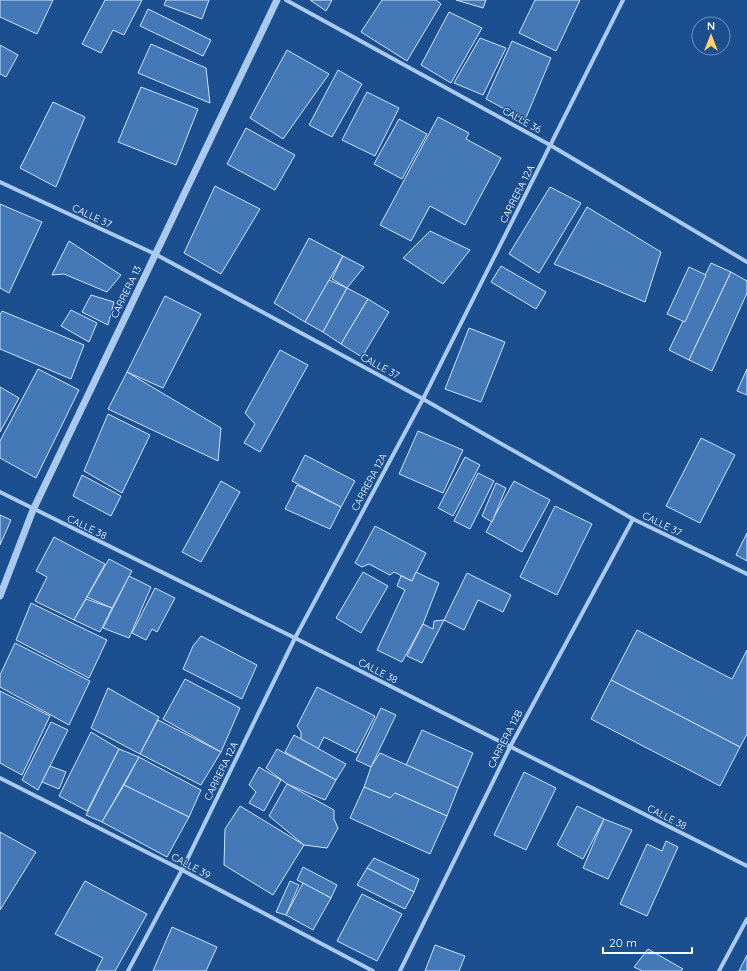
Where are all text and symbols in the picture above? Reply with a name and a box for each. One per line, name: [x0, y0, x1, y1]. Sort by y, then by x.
north arrow: [691, 16, 731, 56]
text: N: [707, 19, 715, 33]
street label: CALLE 36: [500, 104, 544, 136]
street label: CARRERA 12A: [497, 162, 537, 225]
street label: CALLE 37: [70, 201, 114, 231]
street label: CARRERA 13: [108, 264, 144, 320]
street label: CALLE 37: [358, 350, 402, 382]
street label: CARRERA 12A: [348, 450, 390, 513]
street label: CALLE 37: [640, 509, 684, 539]
street label: CALLE 38: [65, 512, 109, 542]
street label: CALLE 38: [356, 656, 400, 686]
street label: CARRERA 12B: [485, 707, 525, 770]
street label: CARRERA 12A: [201, 739, 241, 802]
street label: CALLE 38: [645, 802, 689, 832]
street label: CALLE 39: [169, 850, 213, 882]
scale bar: [603, 929, 692, 955]
text: 20 m: [609, 935, 637, 950]

